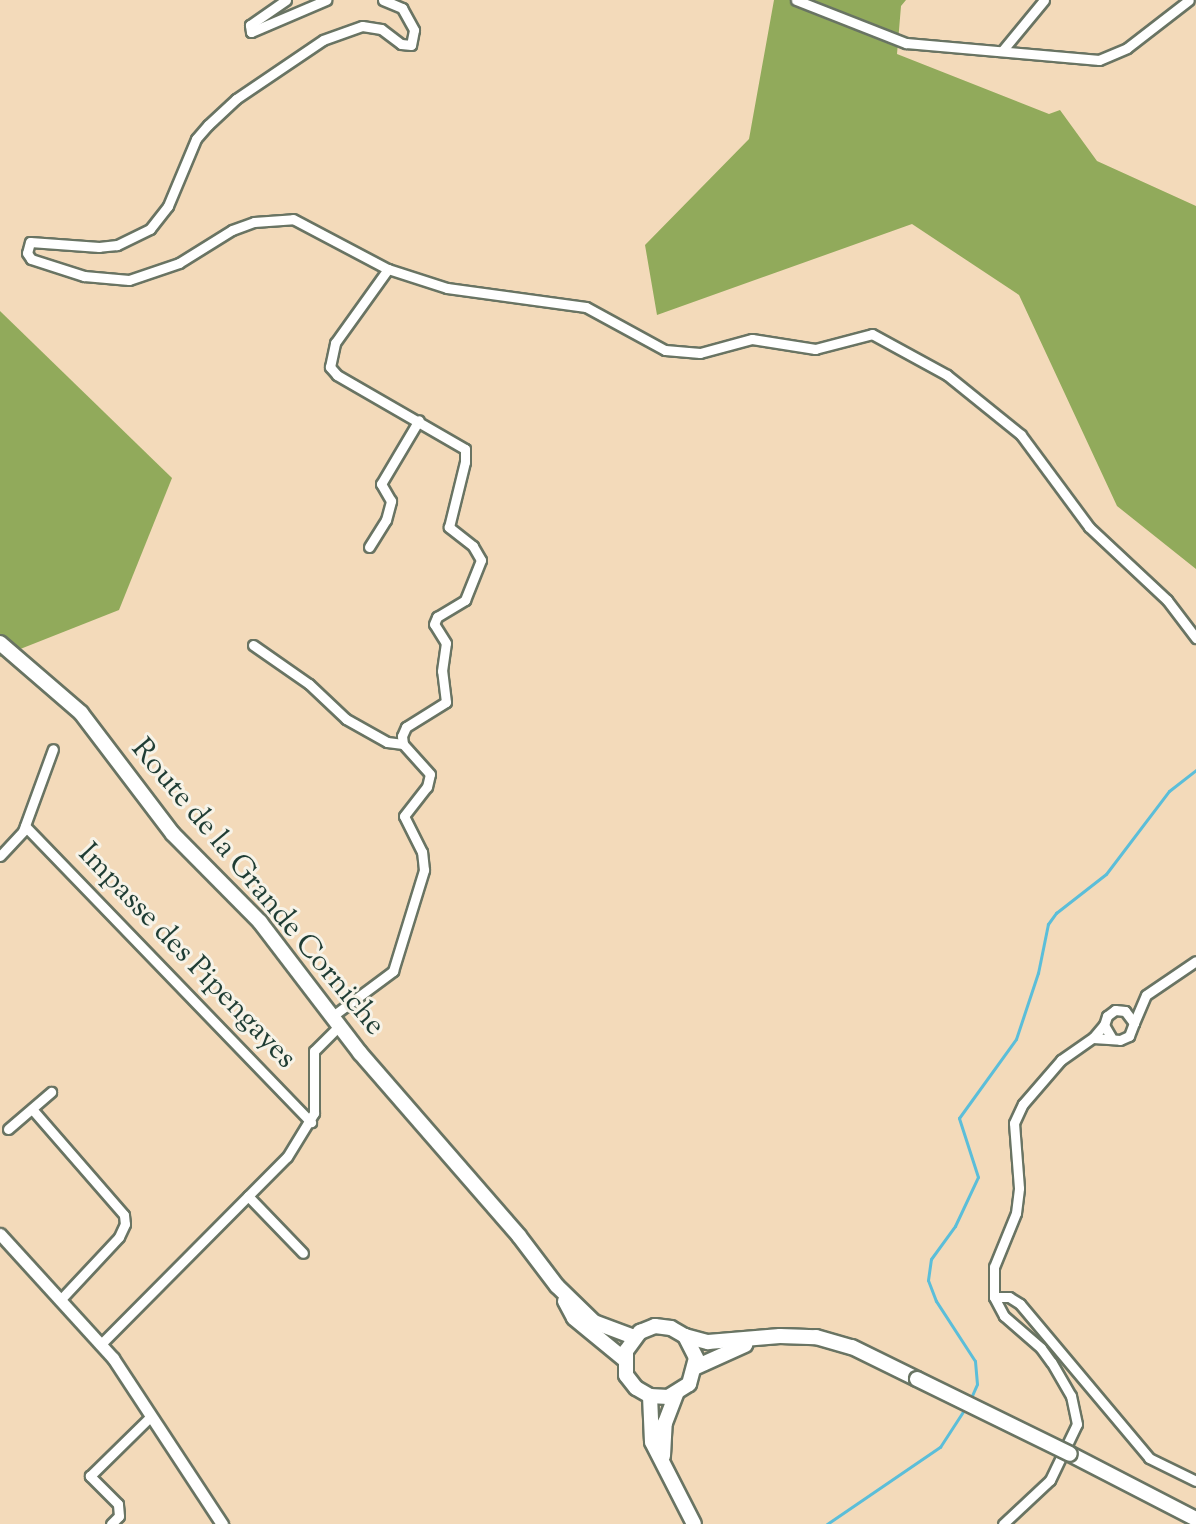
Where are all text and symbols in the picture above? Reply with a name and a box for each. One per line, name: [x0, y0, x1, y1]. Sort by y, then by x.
street label: Route de la Grande Corniche: [122, 732, 392, 1044]
street label: Impasse des Pipengayes: [69, 837, 303, 1077]

